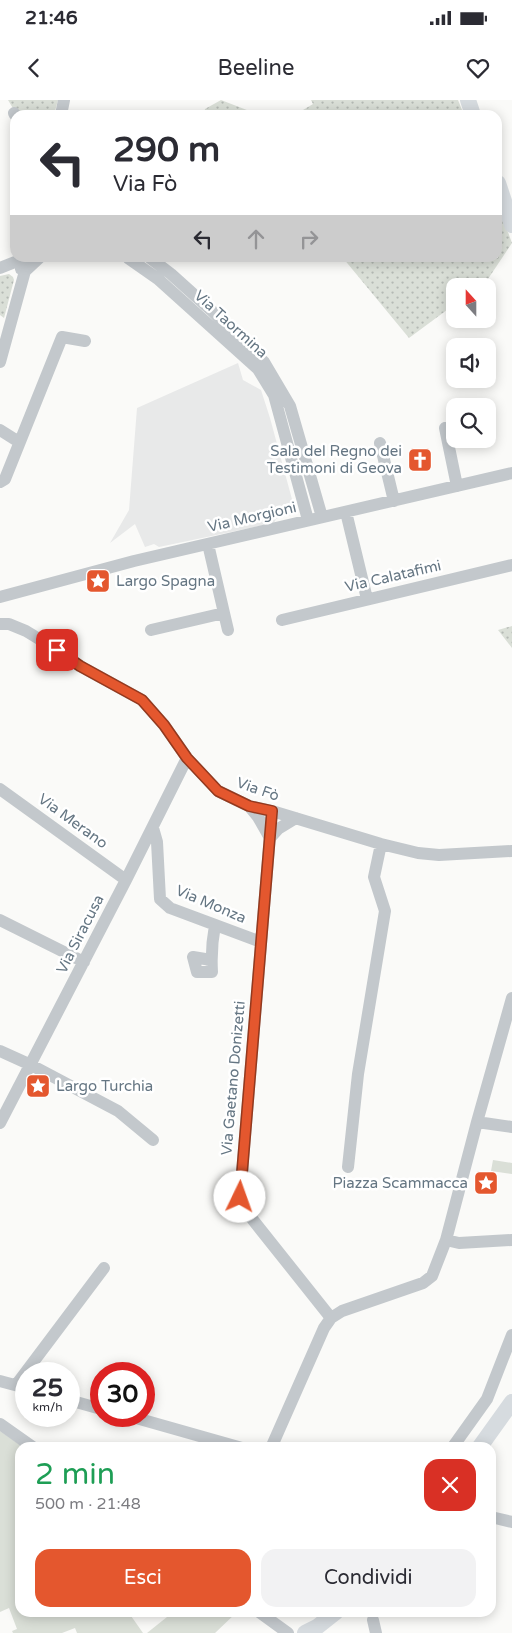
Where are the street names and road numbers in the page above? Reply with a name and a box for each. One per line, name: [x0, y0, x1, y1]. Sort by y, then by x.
street label: Via Taormina: [191, 286, 271, 362]
street label: Via Morgioni: [206, 498, 298, 536]
street label: Via Calatafimi: [343, 556, 443, 596]
street label: Via Fò: [234, 773, 282, 805]
street label: Via Merano: [35, 790, 111, 852]
street label: Via Monza: [173, 881, 249, 927]
street label: Via Siracusa: [52, 892, 108, 976]
street label: Via Gaetano Donizetti: [217, 1000, 249, 1156]

